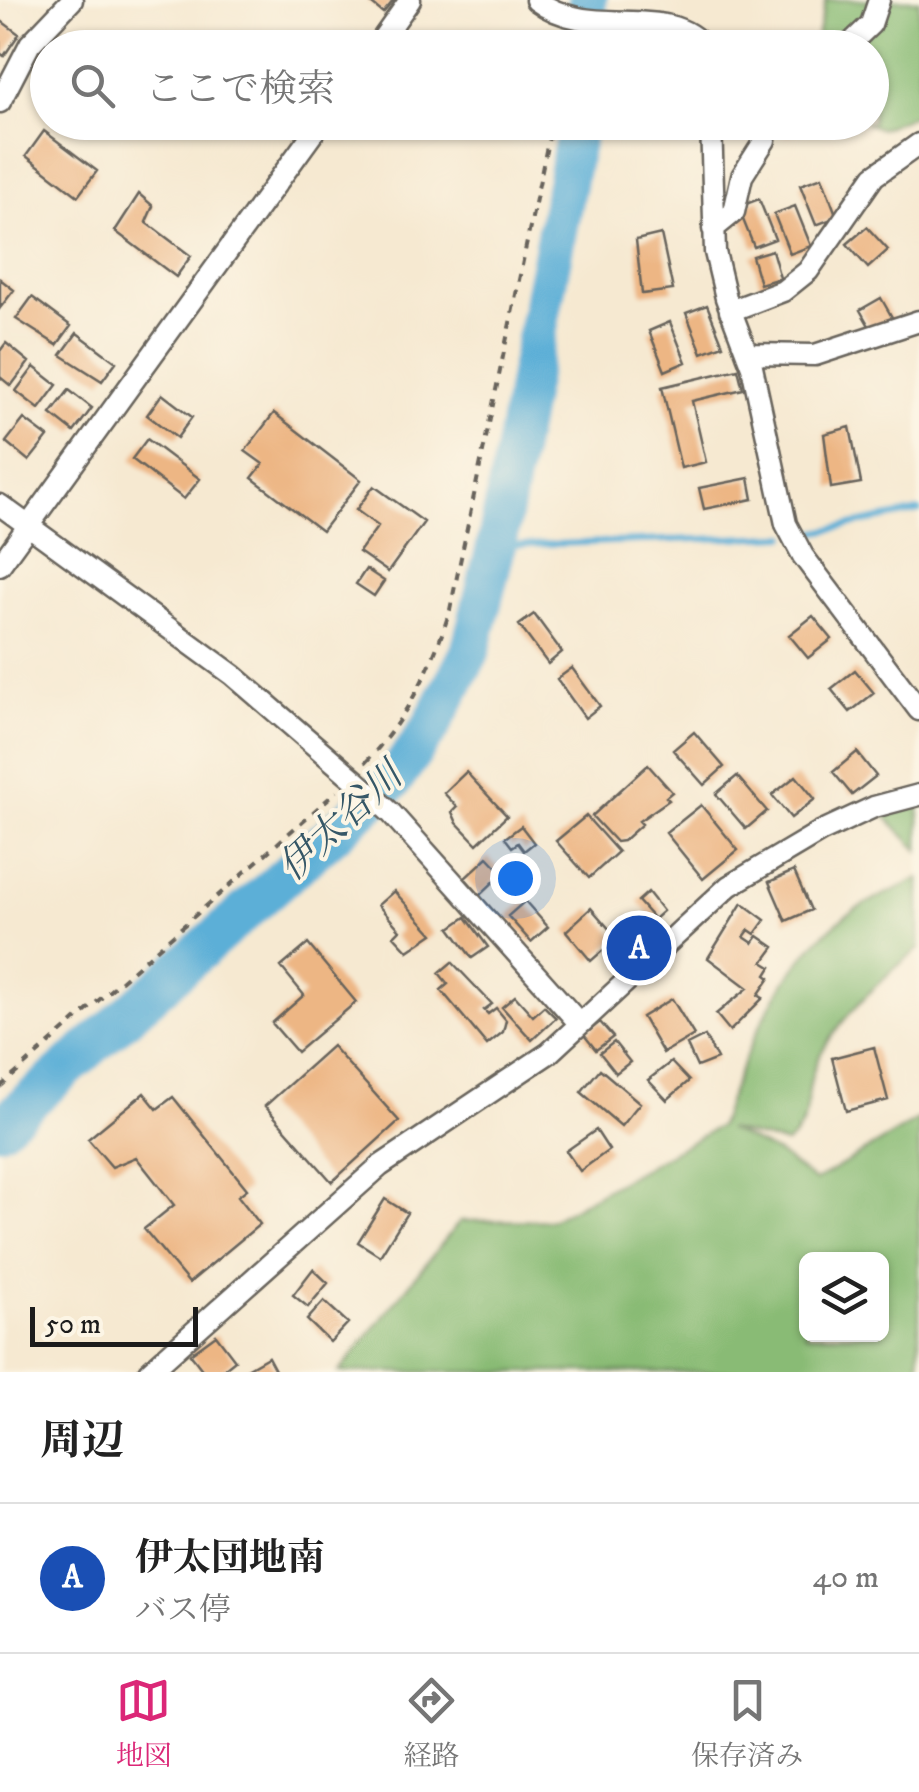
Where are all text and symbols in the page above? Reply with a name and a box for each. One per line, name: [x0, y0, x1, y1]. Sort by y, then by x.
search box: [30, 30, 889, 140]
icon: search: [65, 58, 120, 113]
text: ここで検索: [145, 66, 335, 114]
water label: 伊太谷川: [269, 750, 416, 891]
your location: [490, 853, 541, 904]
pin: A: [606, 910, 672, 986]
map controls: [799, 1252, 889, 1342]
button: layers: [799, 1252, 889, 1342]
scale bar: [30, 1302, 198, 1346]
text: 50 m: [45, 1307, 101, 1342]
text: 周辺: [40, 1416, 124, 1468]
text: 伊太団地南: [135, 1535, 325, 1583]
text: A: [62, 1558, 83, 1598]
text: 40 m: [812, 1558, 879, 1598]
text: バス停: [135, 1591, 231, 1631]
tab: 地図: [116, 1673, 172, 1774]
tab: 経路: [403, 1673, 459, 1774]
tab: 保存済み: [691, 1673, 803, 1774]

